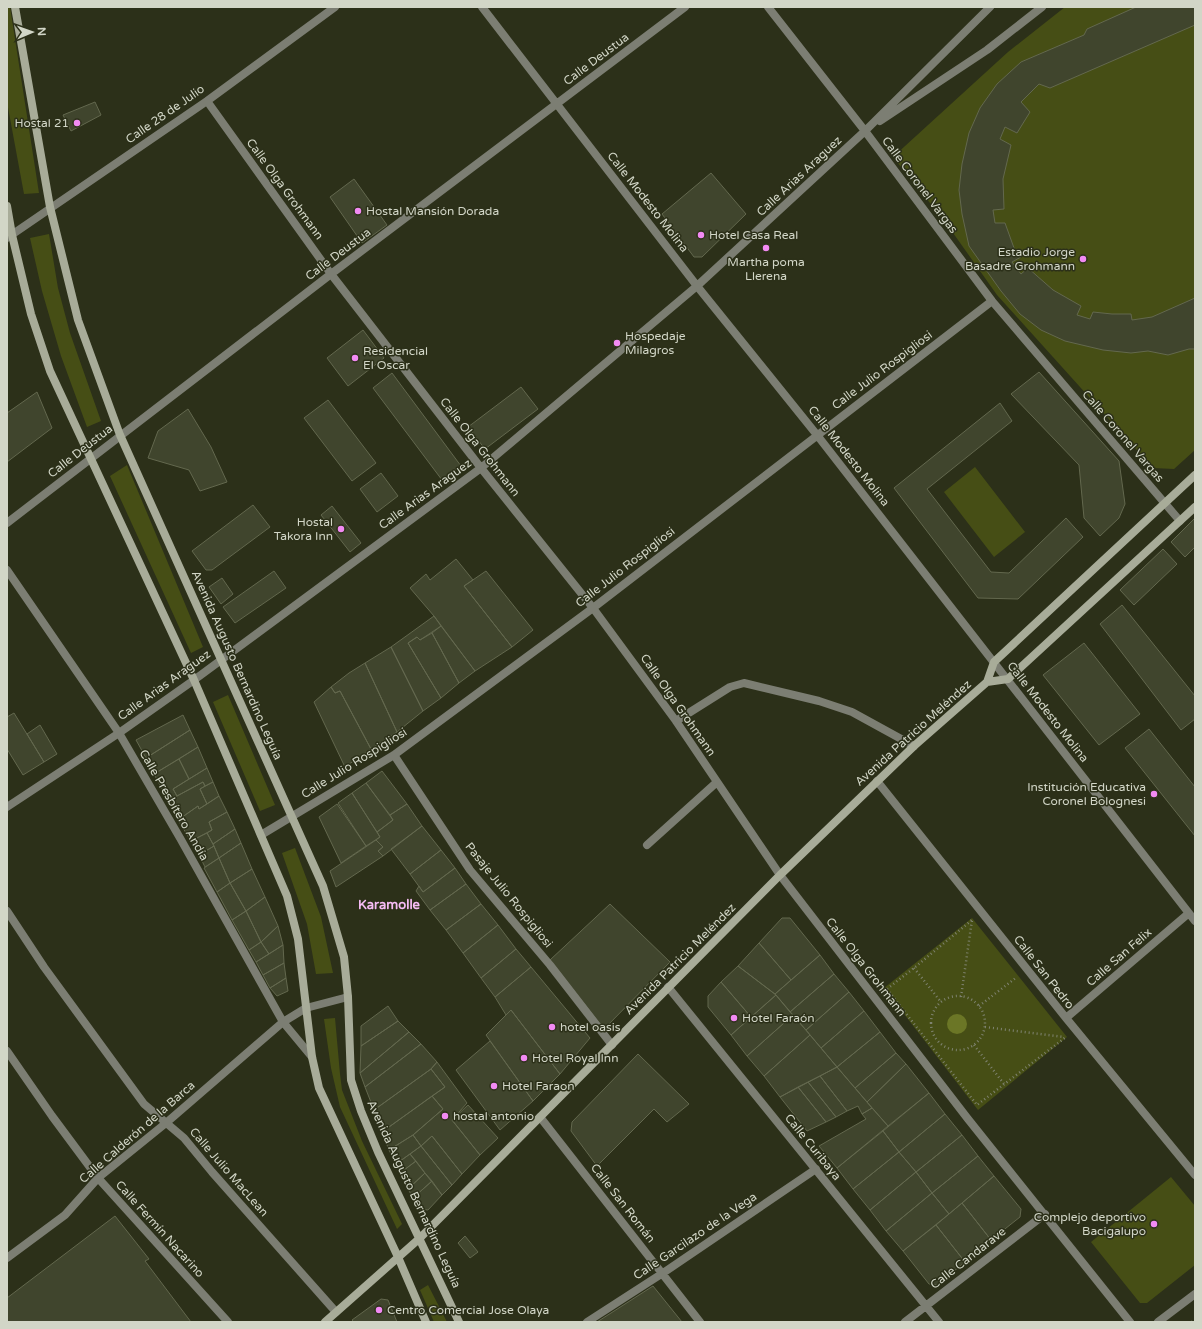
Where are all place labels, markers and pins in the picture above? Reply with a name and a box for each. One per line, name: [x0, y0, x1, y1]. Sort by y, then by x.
place label: Hostal 21: [15, 116, 69, 130]
marker: Hostal 21: [72, 118, 82, 128]
place label: Hostal Mansión Dorada: [366, 204, 499, 218]
marker: Hostal Mansión Dorada: [353, 206, 363, 216]
place label: Hotel Casa Real: [709, 228, 798, 242]
marker: Hotel Casa Real: [696, 230, 706, 240]
marker: Martha poma Llerena: [761, 243, 771, 253]
place label: Estadio Jorge Basadre Grohmann: [965, 245, 1075, 273]
marker: Estadio Jorge Basadre Grohmann: [1078, 254, 1088, 264]
place label: Martha poma Llerena: [727, 255, 805, 283]
place label: Hospedaje Milagros: [625, 329, 686, 357]
marker: Hospedaje Milagros: [612, 338, 622, 348]
place label: Residencial El Oscar: [363, 344, 428, 372]
marker: Residencial El Oscar: [350, 353, 360, 363]
place label: Hostal Takora Inn: [274, 515, 333, 543]
marker: Hostal Takora Inn: [336, 524, 346, 534]
place label: Institución Educativa Coronel Bolognesi: [1027, 780, 1146, 808]
marker: Institución Educativa Coronel Bolognesi: [1149, 789, 1159, 799]
place label: Hotel Faraón: [742, 1011, 815, 1025]
marker: Hotel Faraón: [729, 1013, 739, 1023]
place label: hotel oasis: [560, 1020, 621, 1034]
marker: hotel oasis: [547, 1022, 557, 1032]
place label: Hotel Royal Inn: [532, 1051, 618, 1065]
marker: Hotel Royal Inn: [519, 1053, 529, 1063]
place label: Hotel Faraon: [502, 1079, 575, 1093]
marker: Hotel Faraon: [489, 1081, 499, 1091]
place label: hostal antonio: [453, 1109, 534, 1123]
marker: hostal antonio: [440, 1111, 450, 1121]
place label: Complejo deportivo Bacigalupo: [1034, 1210, 1146, 1238]
marker: Complejo deportivo Bacigalupo: [1149, 1219, 1159, 1229]
place label: Centro Comercial Jose Olaya: [387, 1303, 549, 1317]
marker: Centro Comercial Jose Olaya: [374, 1305, 384, 1315]

